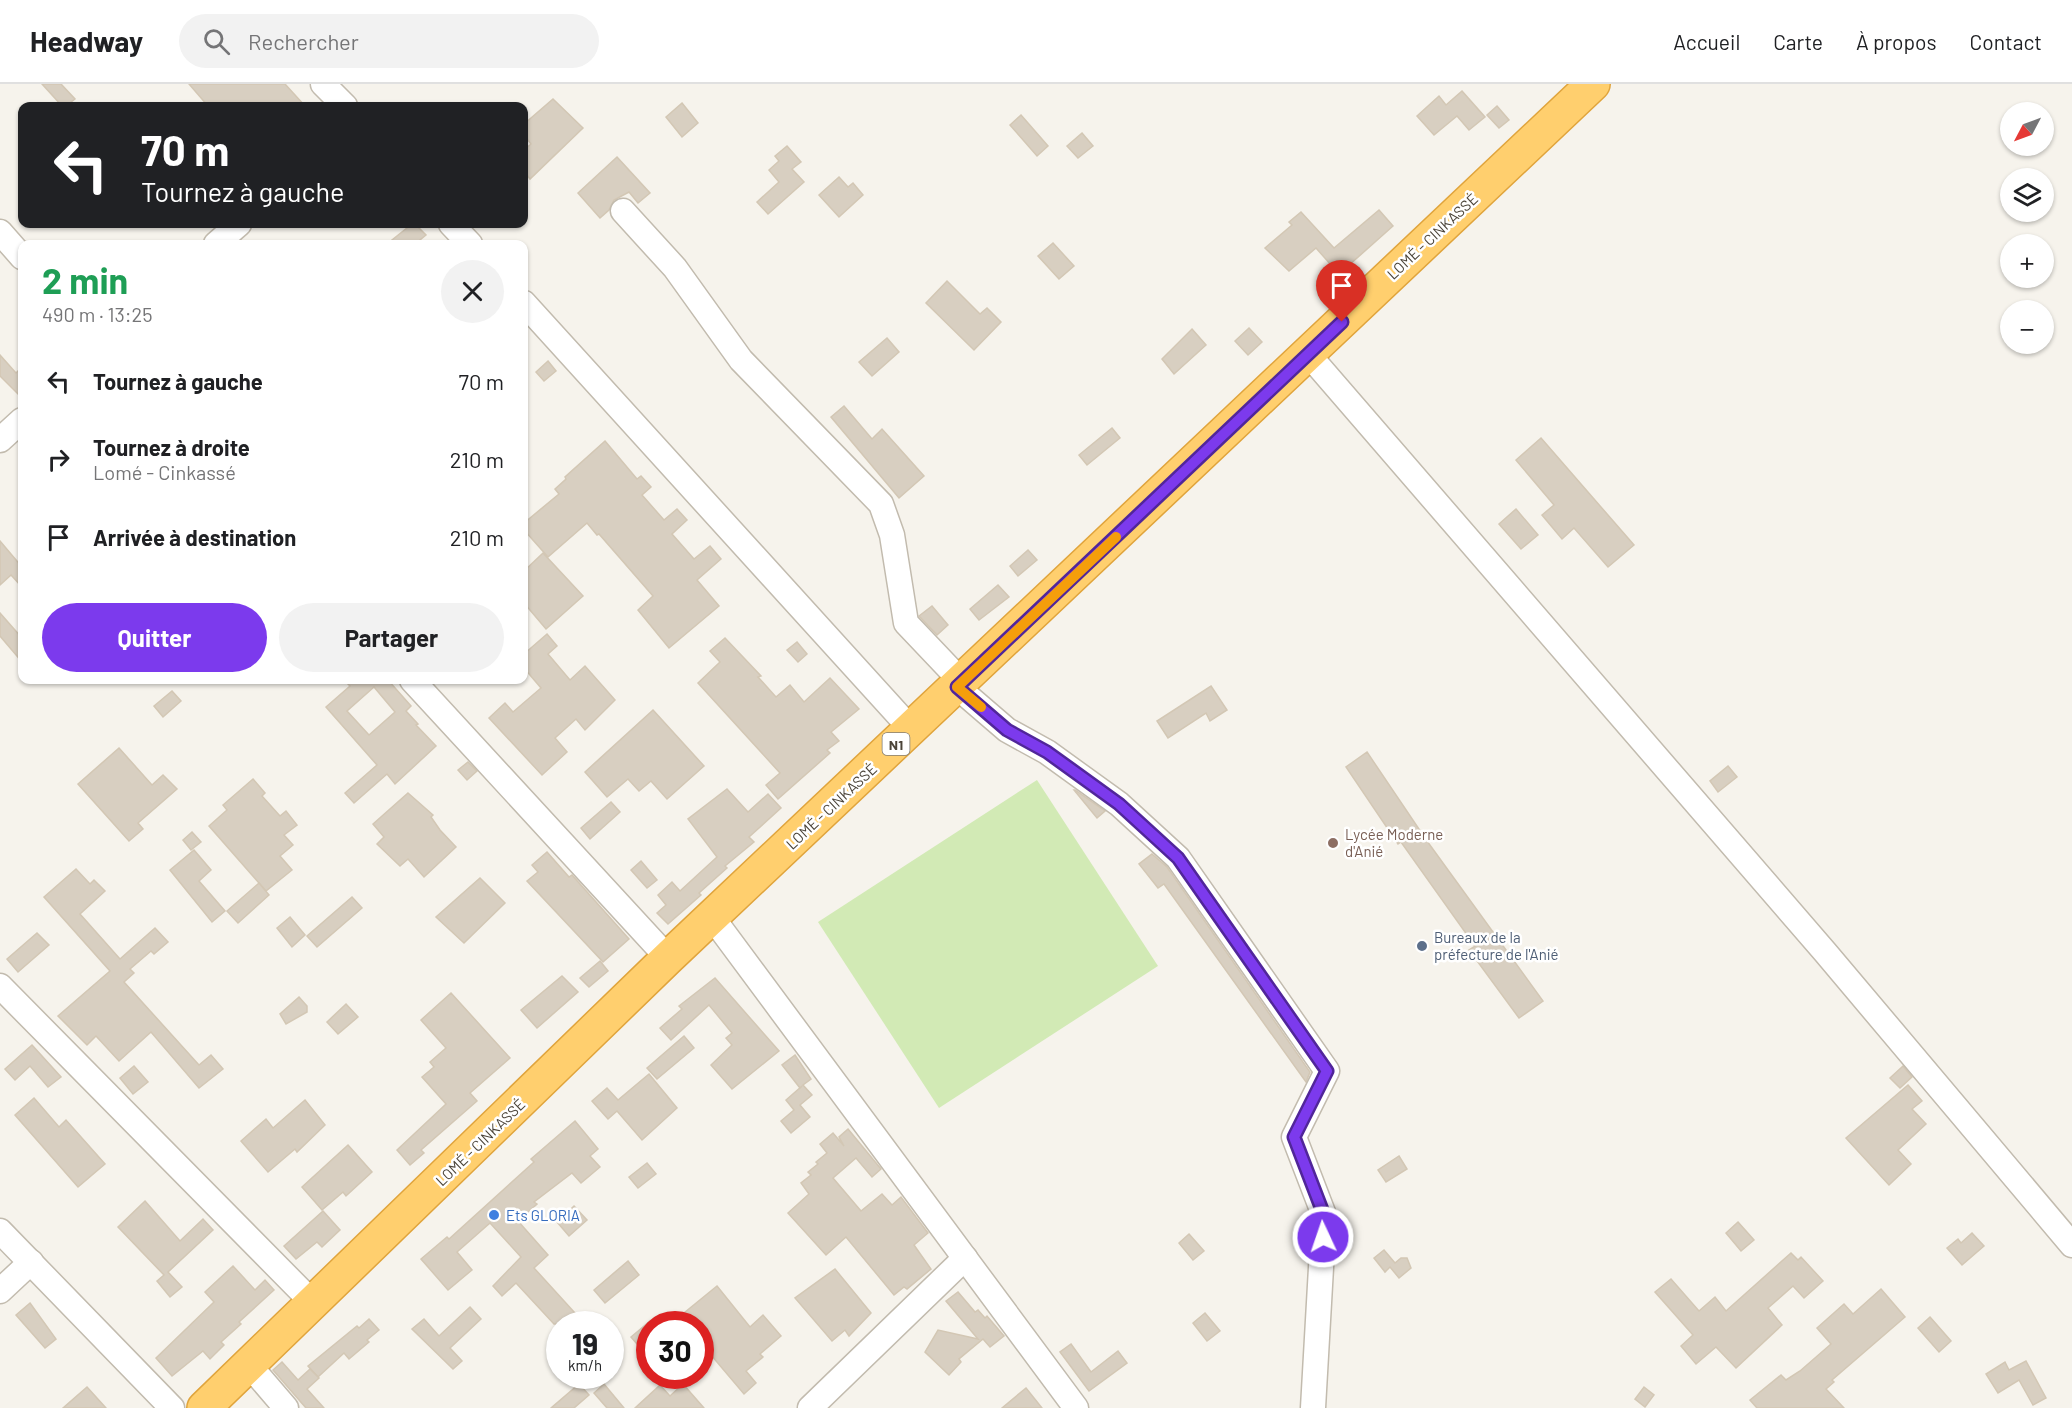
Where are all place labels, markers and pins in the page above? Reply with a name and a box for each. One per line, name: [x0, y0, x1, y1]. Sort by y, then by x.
pin: [1316, 260, 1367, 322]
place label: Lycée Moderne d'Anié: [1345, 825, 1443, 860]
marker: Lycée Moderne d'Anié: [1326, 836, 1340, 850]
place label: Bureaux de la préfecture de l'Anié: [1434, 928, 1559, 963]
marker: Bureaux de la préfecture de l'Anié: [1415, 939, 1429, 953]
place label: Ets GLORIA: [506, 1206, 580, 1224]
marker: Ets GLORIA: [487, 1208, 501, 1222]

